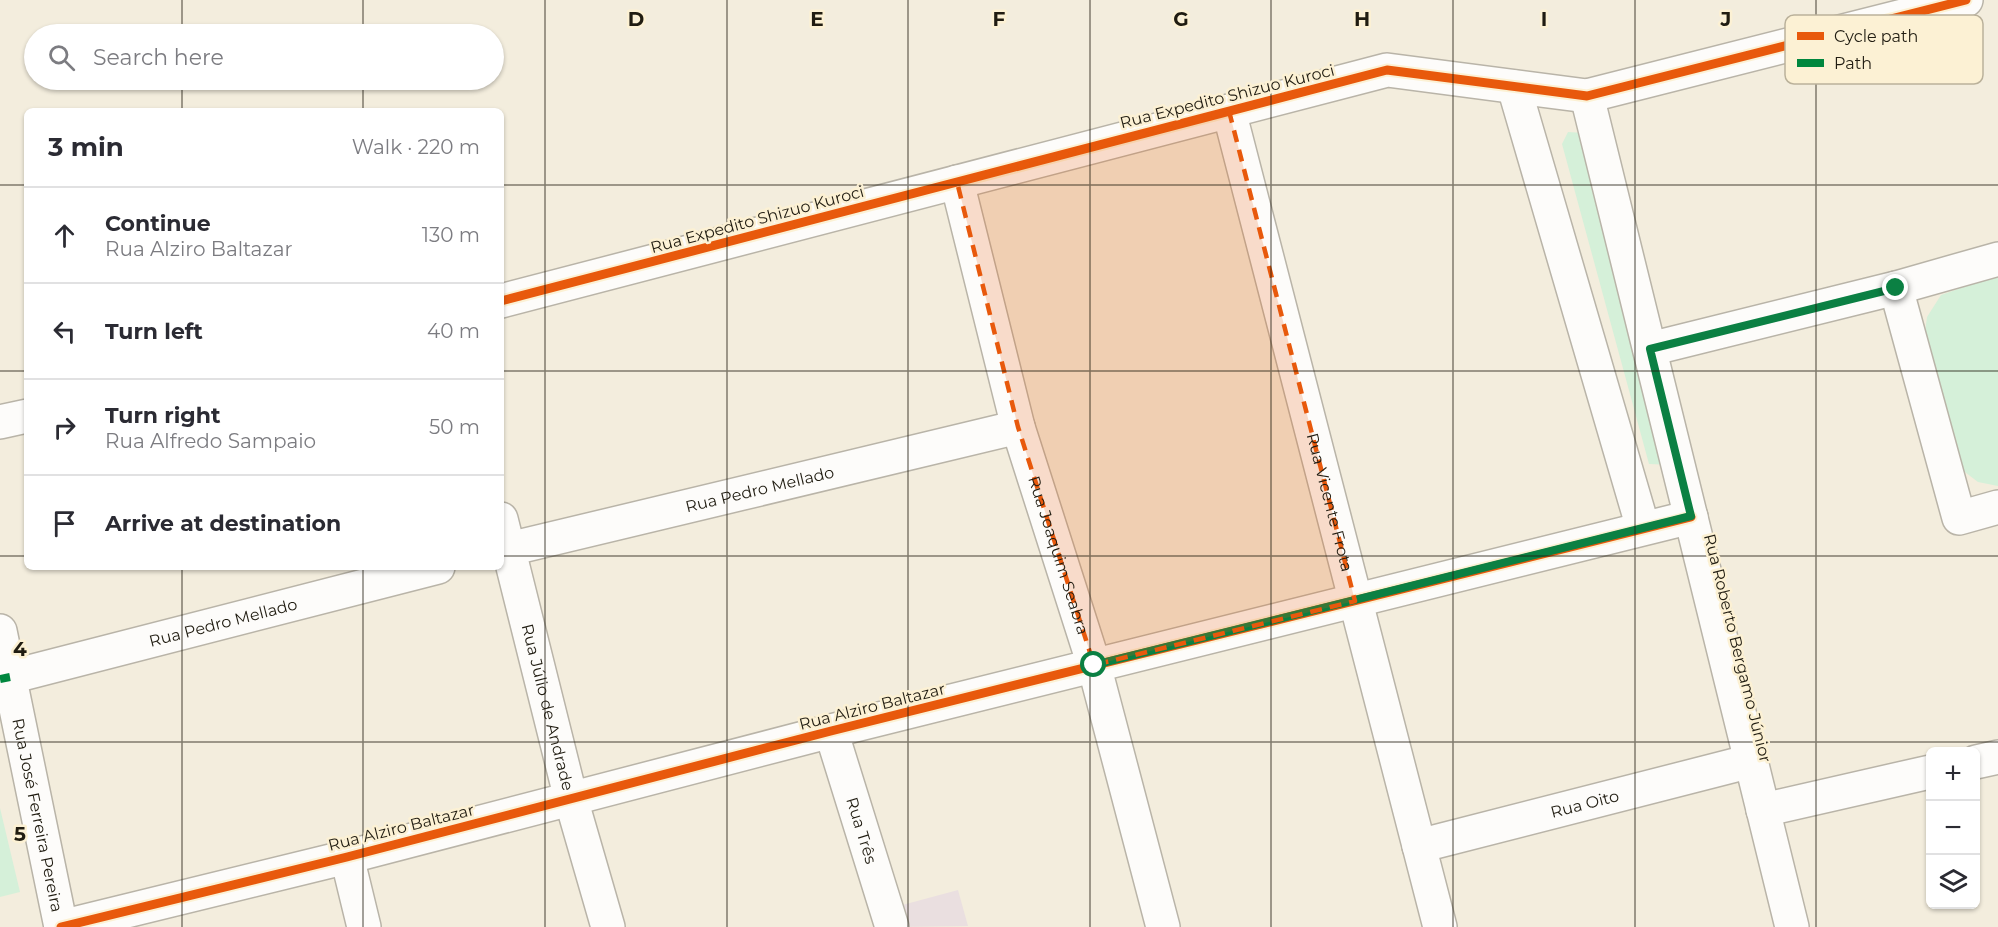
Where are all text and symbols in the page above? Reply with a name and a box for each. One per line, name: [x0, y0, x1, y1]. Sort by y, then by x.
text: D: [628, 7, 644, 31]
text: E: [810, 7, 824, 31]
text: F: [993, 7, 1006, 31]
text: G: [1173, 7, 1189, 31]
text: H: [1354, 7, 1370, 31]
text: I: [1541, 7, 1547, 31]
text: J: [1720, 7, 1731, 31]
legend: [1785, 15, 1983, 84]
search box: [24, 24, 504, 90]
text: Cycle path: [1834, 27, 1918, 46]
icon: search: [45, 41, 78, 74]
text: Search here: [93, 44, 224, 71]
text: Path: [1834, 54, 1872, 73]
street label: Rua Expedito Shizuo Kuroci: [1118, 61, 1336, 132]
text: 3 min: [48, 131, 124, 163]
text: Walk · 220 m: [352, 135, 480, 159]
street label: Rua Expedito Shizuo Kuroci: [648, 182, 866, 257]
text: Continue: [105, 210, 211, 237]
icon: ahead: [48, 219, 81, 252]
text: 130 m: [422, 223, 480, 247]
text: Rua Alziro Baltazar: [105, 237, 292, 261]
route end: [1882, 274, 1908, 300]
icon: left: [48, 315, 81, 348]
text: Turn left: [105, 318, 203, 345]
text: 40 m: [427, 319, 480, 343]
text: Turn right: [105, 402, 220, 429]
icon: right: [48, 411, 81, 444]
text: 50 m: [429, 415, 480, 439]
text: Rua Alfredo Sampaio: [105, 429, 316, 453]
street label: Rua Vicente Frota: [1303, 431, 1357, 574]
street label: Rua Pedro Mellado: [684, 462, 836, 516]
street label: Rua Joaquim Seabra: [1024, 474, 1093, 637]
icon: arrive: [48, 507, 81, 540]
text: Arrive at destination: [105, 510, 341, 537]
street label: Rua Roberto Bergamo Júnior: [1700, 532, 1775, 764]
street label: Rua Pedro Mellado: [147, 595, 299, 651]
street label: Rua Júlio de Andrade: [518, 622, 578, 793]
text: 4: [13, 637, 27, 661]
route start: [1080, 651, 1106, 677]
street label: Rua Alziro Baltazar: [797, 679, 947, 734]
street label: Rua José Ferreira Pereira: [8, 717, 67, 914]
map controls: [1926, 747, 1980, 909]
button: +: [1926, 747, 1980, 801]
street label: Rua Oito: [1549, 786, 1621, 822]
street label: Rua Três: [842, 795, 881, 866]
street label: Rua Alziro Baltazar: [326, 800, 476, 855]
button: −: [1926, 801, 1980, 855]
text: 5: [14, 822, 26, 846]
button: layers: [1926, 855, 1980, 909]

